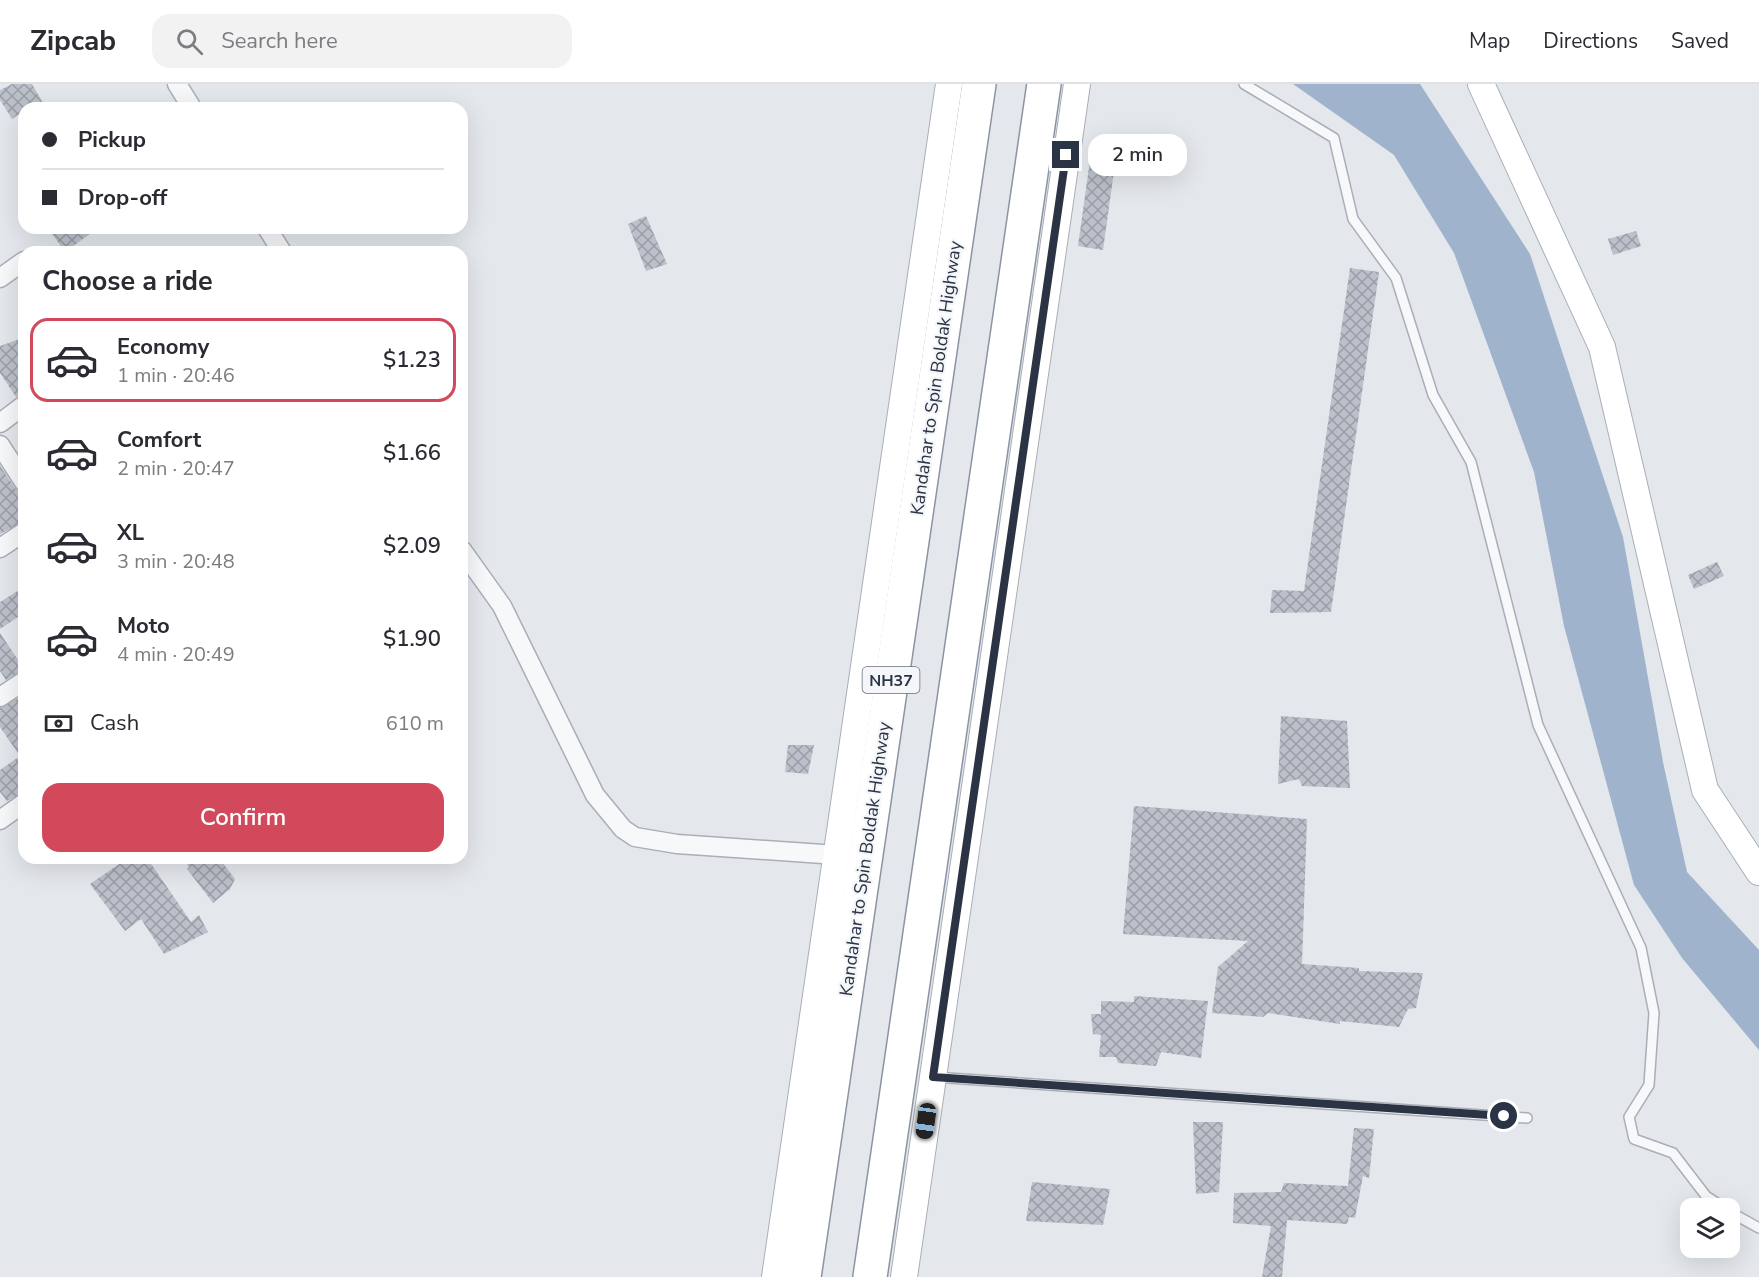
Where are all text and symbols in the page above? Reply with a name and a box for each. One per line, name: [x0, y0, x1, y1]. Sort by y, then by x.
search box: [152, 14, 572, 68]
text: Zipcab: [30, 22, 116, 60]
icon: search: [173, 25, 206, 58]
text: Search here: [221, 26, 338, 56]
text: Map: [1469, 27, 1510, 55]
text: Directions: [1543, 27, 1638, 55]
text: Saved: [1671, 27, 1729, 55]
text: Pickup: [78, 125, 146, 155]
callout: 2 min: [1087, 134, 1186, 176]
route end: [1052, 141, 1079, 168]
text: 2 min: [1112, 141, 1163, 168]
text: Drop-off: [78, 183, 167, 213]
street label: Kandahar to Spin Boldak Highway: [905, 239, 967, 517]
text: Choose a ride: [42, 263, 213, 300]
text: Economy: [117, 332, 209, 362]
icon: car: [45, 333, 99, 387]
text: $1.23: [383, 345, 441, 375]
text: 1 min · 20:46: [117, 362, 235, 389]
text: Comfort: [117, 425, 201, 455]
icon: car: [45, 426, 99, 480]
text: $1.66: [383, 438, 441, 468]
text: 2 min · 20:47: [117, 455, 235, 482]
text: XL: [117, 518, 144, 548]
icon: car: [45, 519, 99, 573]
text: $2.09: [383, 531, 441, 561]
text: 3 min · 20:48: [117, 548, 235, 575]
text: Moto: [117, 611, 170, 641]
icon: car: [45, 612, 99, 666]
text: $1.90: [383, 624, 441, 654]
text: 4 min · 20:49: [117, 641, 235, 668]
road number: NH37: [862, 667, 920, 693]
icon: cash: [42, 707, 75, 740]
text: Cash: [90, 708, 139, 738]
text: 610 m: [386, 710, 444, 737]
street label: Kandahar to Spin Boldak Highway: [834, 720, 896, 998]
button: Confirm: [42, 783, 444, 852]
car: [915, 1102, 937, 1140]
route start: [1490, 1102, 1517, 1129]
map controls: [1680, 1198, 1740, 1258]
button: layers: [1680, 1198, 1740, 1258]

